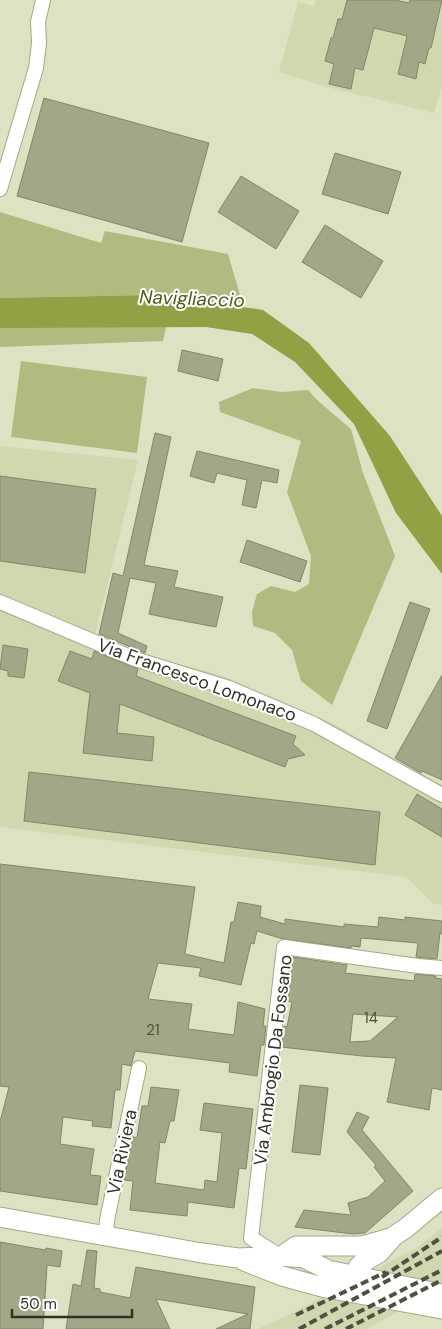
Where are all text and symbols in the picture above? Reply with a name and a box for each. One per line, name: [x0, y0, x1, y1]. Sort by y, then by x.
water label: Navigliaccio: [139, 284, 245, 313]
street label: Via Francesco Lomonaco: [94, 633, 300, 727]
street label: Via Ambrogio Da Fossano: [248, 953, 298, 1167]
house number: 14: [364, 1008, 378, 1028]
house number: 21: [146, 1020, 160, 1040]
street label: Via Riviera: [101, 1107, 143, 1197]
scale bar: [12, 1286, 132, 1318]
text: 50 m: [20, 1294, 57, 1314]

